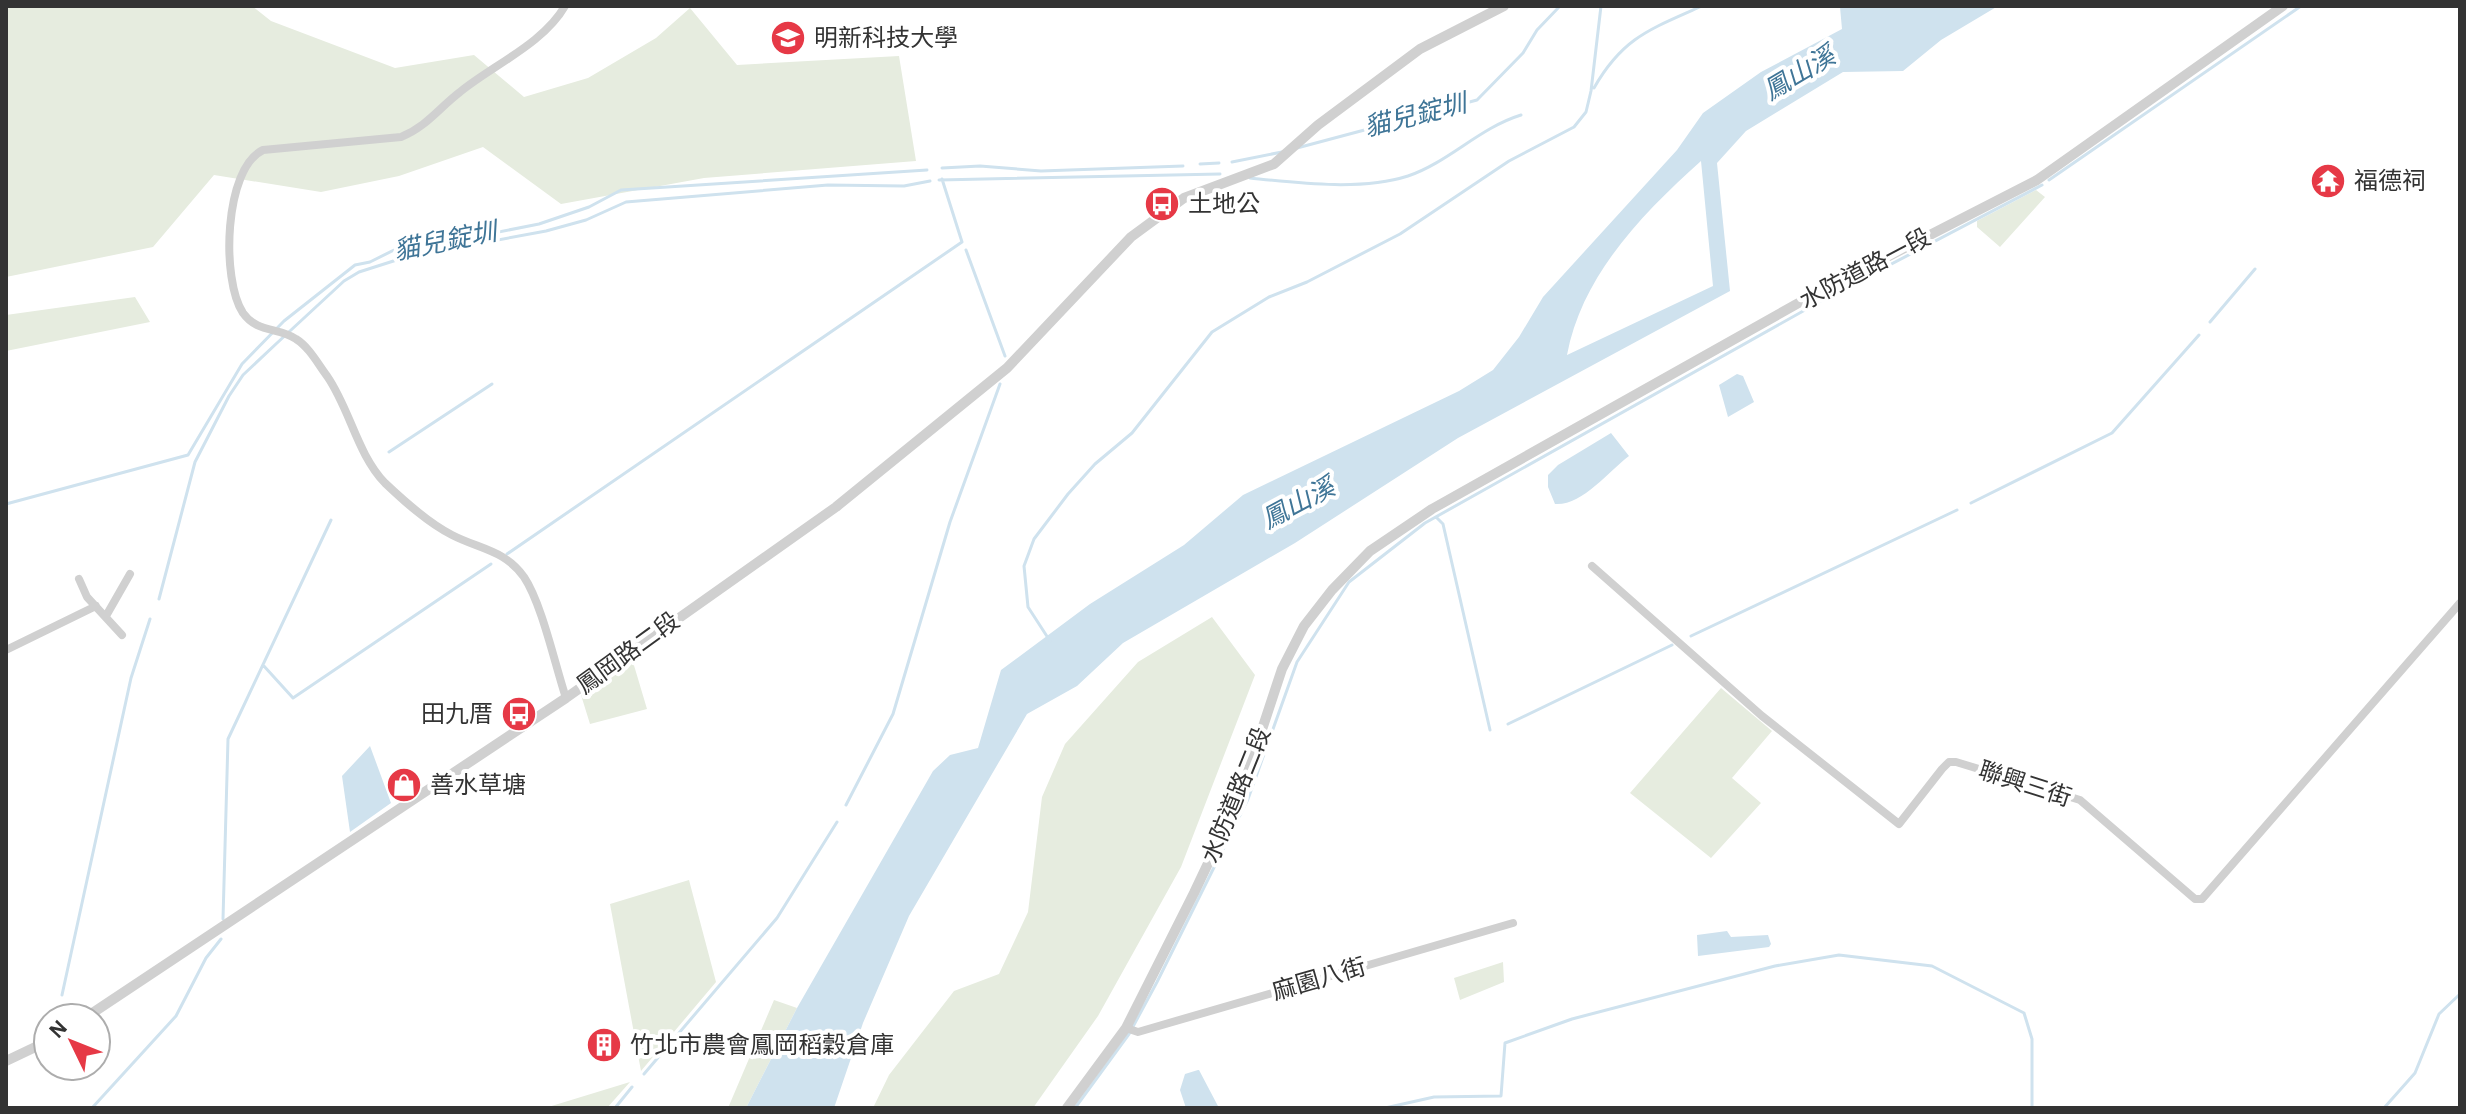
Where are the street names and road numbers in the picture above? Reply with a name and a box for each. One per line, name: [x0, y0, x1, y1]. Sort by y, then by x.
street label: 水防道路一段: [1795, 224, 1935, 314]
street label: 鳳岡路二段: [572, 607, 684, 699]
street label: 水防道路二段: [1197, 723, 1275, 867]
street label: 聯興三街: [1975, 757, 2075, 811]
street label: 麻園八街: [1269, 953, 1369, 1005]

